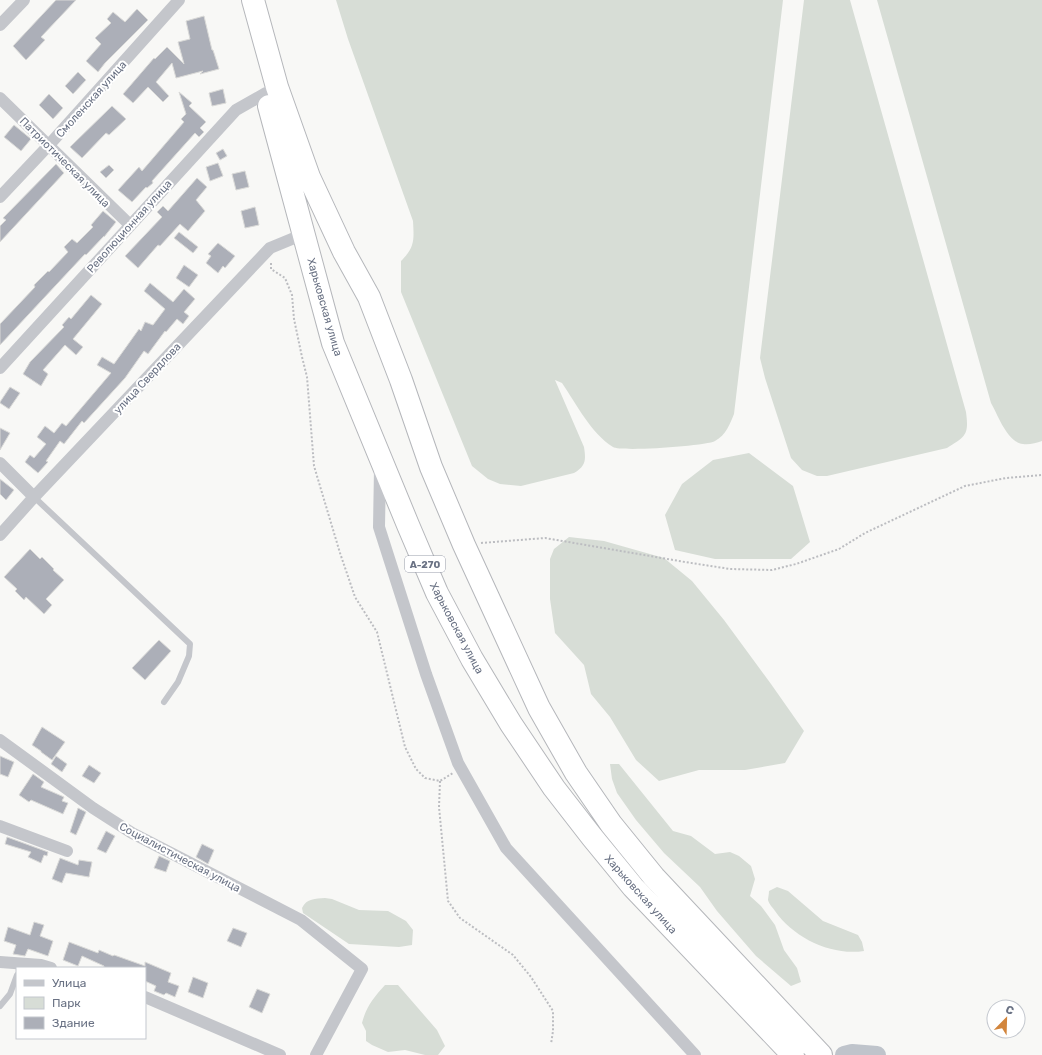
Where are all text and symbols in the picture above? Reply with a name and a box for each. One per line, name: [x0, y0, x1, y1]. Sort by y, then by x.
street label: Смоленская улица: [54, 58, 129, 140]
street label: Патриотическая улица: [17, 115, 112, 210]
street label: Революционная улица: [84, 177, 174, 275]
street label: Харьковская улица: [304, 257, 345, 358]
street label: улица Свердлова: [111, 340, 184, 416]
road number: А-270: [405, 556, 445, 572]
street label: Харьковская улица: [427, 580, 486, 676]
street label: Социалистическая улица: [117, 820, 243, 895]
street label: Харьковская улица: [602, 852, 679, 936]
legend: [16, 967, 146, 1039]
text: Улица: [52, 976, 86, 990]
text: Парк: [52, 996, 81, 1010]
north arrow: [986, 999, 1026, 1039]
text: С: [1004, 1003, 1016, 1018]
text: Здание: [52, 1016, 95, 1030]

